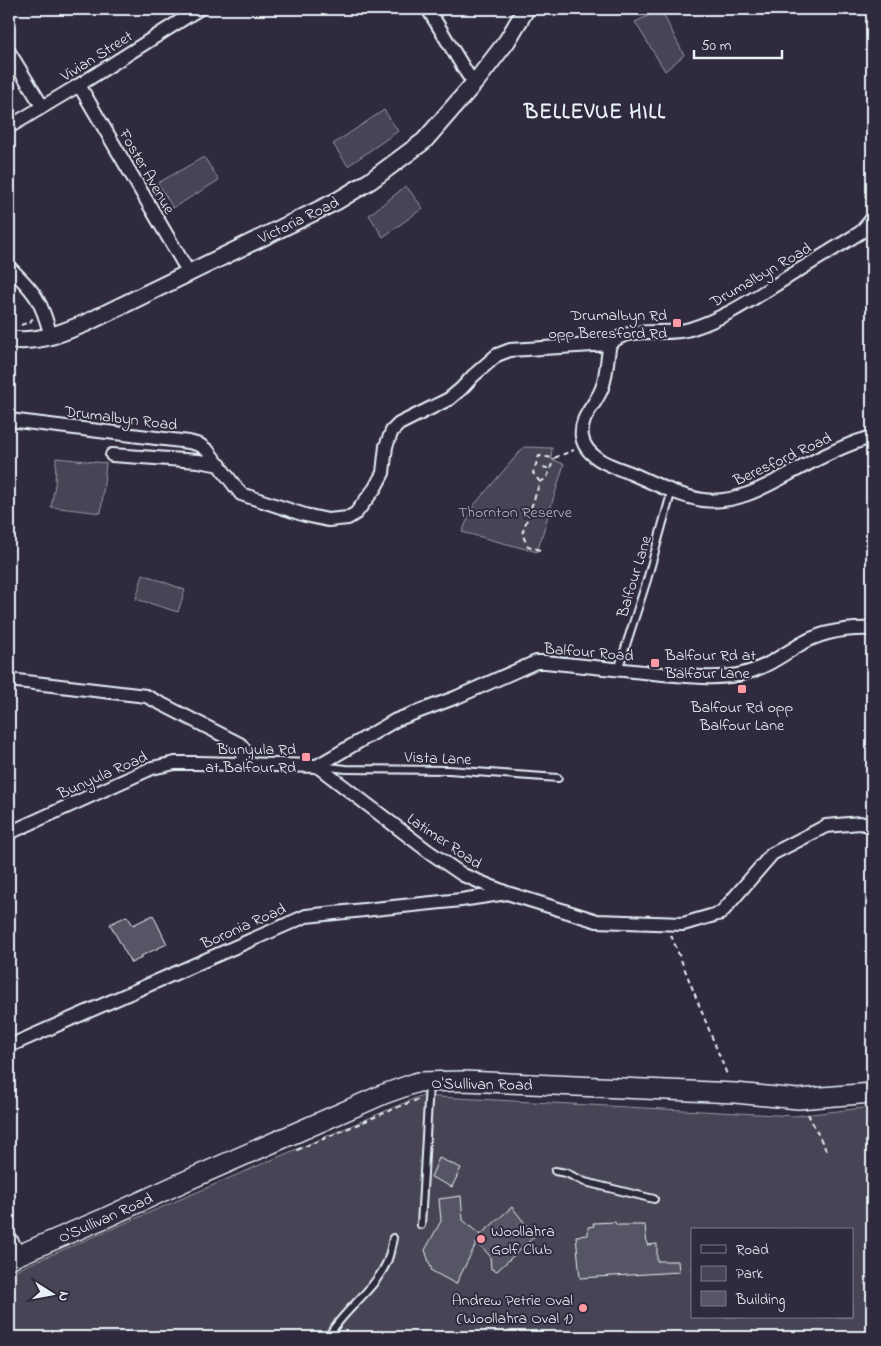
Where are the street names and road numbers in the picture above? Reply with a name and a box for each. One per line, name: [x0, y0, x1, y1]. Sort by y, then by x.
street label: Vivian Street: [55, 25, 138, 89]
street label: Foster Avenue: [112, 124, 181, 220]
street label: Victoria Road: [253, 191, 343, 251]
street label: Drumalbyn Road: [705, 237, 816, 315]
street label: Drumalbyn Road: [62, 400, 179, 438]
street label: Beresford Road: [729, 427, 836, 493]
street label: Balfour Lane: [611, 532, 659, 621]
street label: Balfour Road: [542, 637, 635, 669]
street label: Bunyula Road: [53, 745, 151, 807]
street label: Vista Lane: [403, 746, 473, 772]
street label: Latimer Road: [401, 808, 486, 876]
street label: Boronia Road: [197, 897, 290, 957]
street label: O'Sullivan Road: [431, 1072, 533, 1098]
street label: O'Sullivan Road: [55, 1187, 157, 1250]

